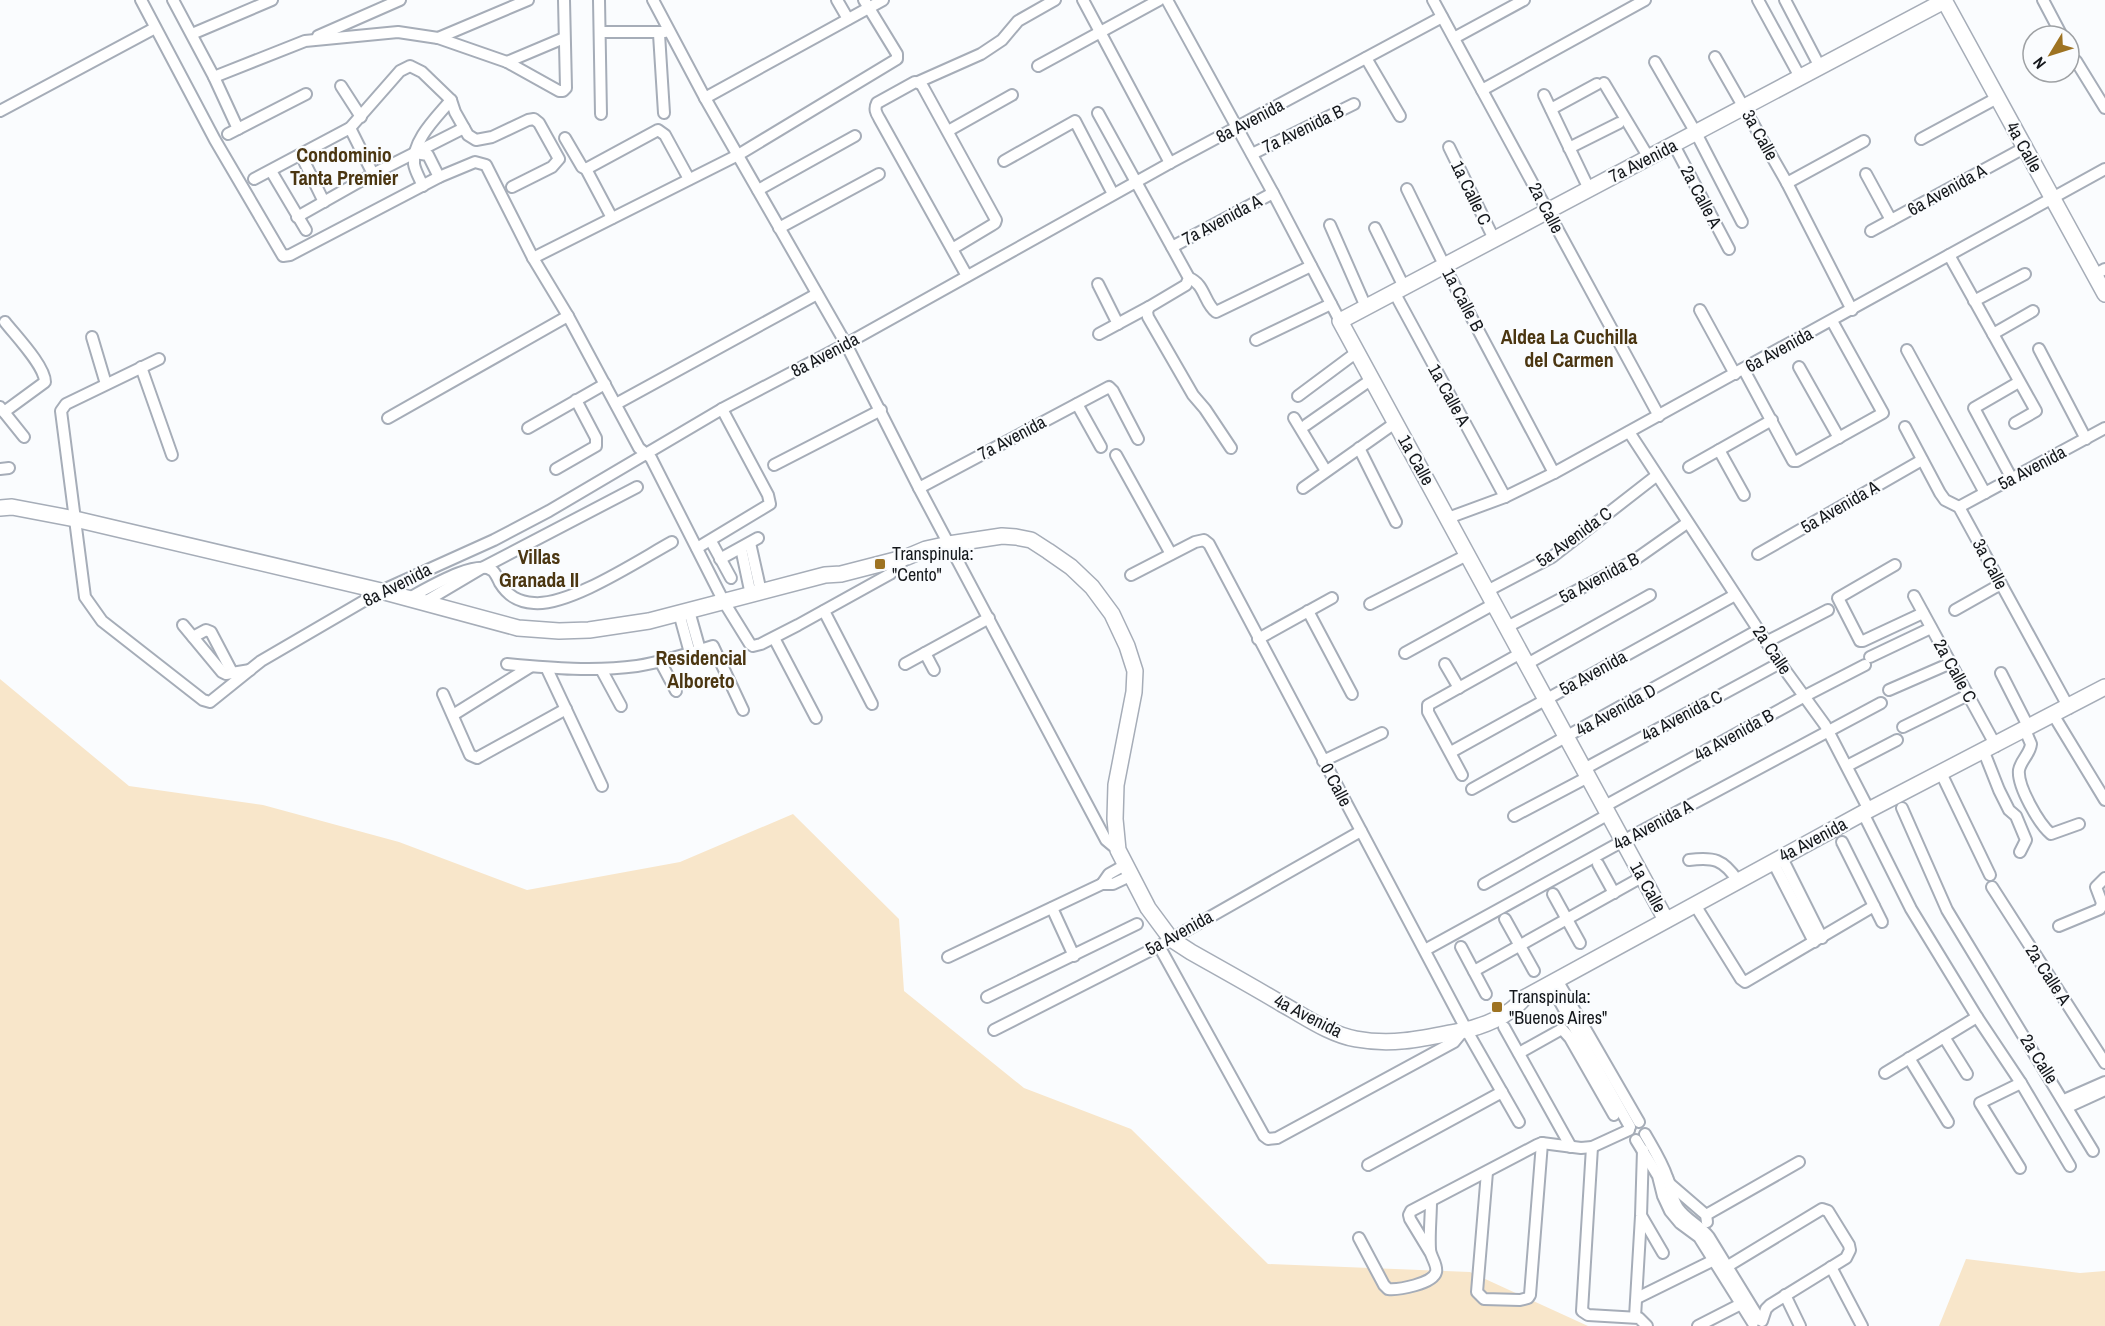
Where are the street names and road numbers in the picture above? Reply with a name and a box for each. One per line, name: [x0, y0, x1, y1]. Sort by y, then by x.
street label: 8a Avenida: [1211, 92, 1288, 149]
street label: 7a Avenida B: [1258, 98, 1348, 159]
street label: 3a Calle: [1736, 105, 1784, 165]
street label: 4a Calle: [2000, 117, 2048, 177]
street label: 7a Avenida: [1604, 133, 1681, 188]
street label: 1a Calle C: [1445, 156, 1498, 229]
street label: 6a Avenida A: [1903, 158, 1991, 222]
street label: 2a Calle A: [1675, 161, 1728, 232]
street label: 2a Calle: [1523, 178, 1570, 238]
street label: 7a Avenida A: [1178, 188, 1266, 251]
street label: 1a Calle B: [1436, 264, 1491, 336]
street label: 6a Avenida: [1741, 321, 1817, 378]
street label: 8a Avenida: [786, 326, 863, 383]
street label: 1a Calle A: [1422, 359, 1477, 430]
street label: 7a Avenida: [973, 409, 1050, 466]
street label: 1a Calle: [1392, 430, 1440, 490]
street label: 5a Avenida: [1993, 439, 2070, 496]
street label: 5a Avenida A: [1796, 474, 1884, 539]
street label: 5a Avenida C: [1531, 501, 1617, 573]
street label: 3a Calle: [1967, 534, 2014, 594]
street label: 5a Avenida B: [1554, 546, 1643, 609]
street label: 8a Avenida: [358, 557, 435, 612]
street label: 2a Calle: [1747, 620, 1798, 679]
street label: 2a Calle C: [1928, 635, 1983, 707]
street label: 5a Avenida: [1555, 644, 1631, 701]
street label: 4a Avenida D: [1571, 677, 1660, 742]
street label: 4a Avenida C: [1637, 684, 1727, 747]
street label: 4a Avenida B: [1689, 702, 1778, 767]
street label: 0 Calle: [1315, 759, 1358, 811]
street label: 4a Avenida A: [1609, 793, 1697, 856]
street label: 4a Avenida: [1774, 811, 1851, 868]
street label: 1a Calle: [1624, 857, 1672, 917]
street label: 5a Avenida: [1141, 904, 1217, 961]
street label: 2a Calle A: [2020, 940, 2077, 1010]
street label: 4a Avenida: [1270, 988, 1347, 1043]
street label: 2a Calle: [2014, 1029, 2064, 1088]

